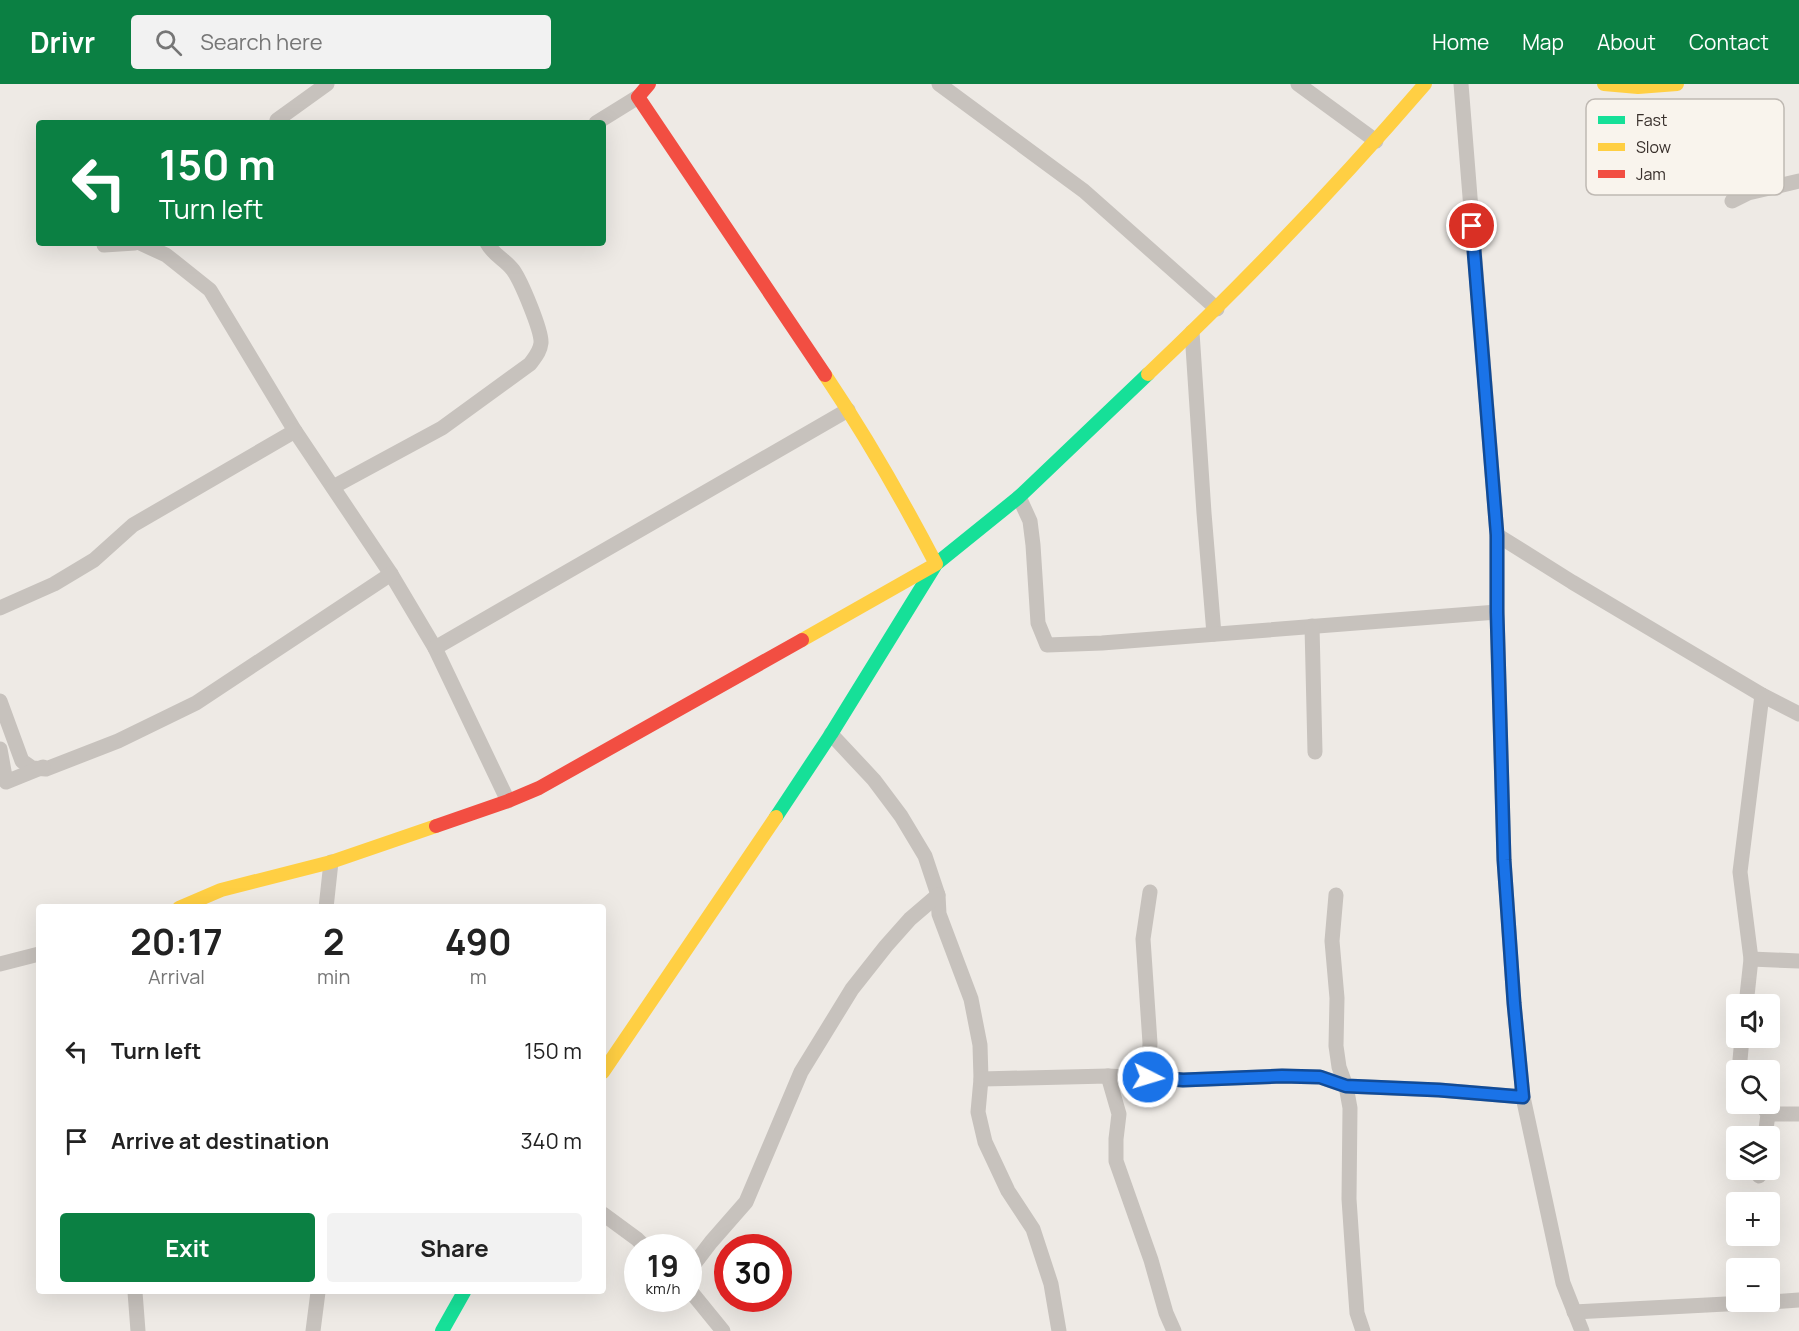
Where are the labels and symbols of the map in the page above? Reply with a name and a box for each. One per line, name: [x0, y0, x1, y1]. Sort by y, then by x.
legend: [1586, 99, 1784, 195]
text: Fast: [1636, 109, 1667, 131]
text: Slow: [1636, 136, 1671, 158]
text: Jam: [1636, 163, 1666, 185]
pin: [1446, 200, 1497, 251]
position arrow: [1116, 1045, 1180, 1109]
speed limit sign: 30: [714, 1234, 792, 1312]

